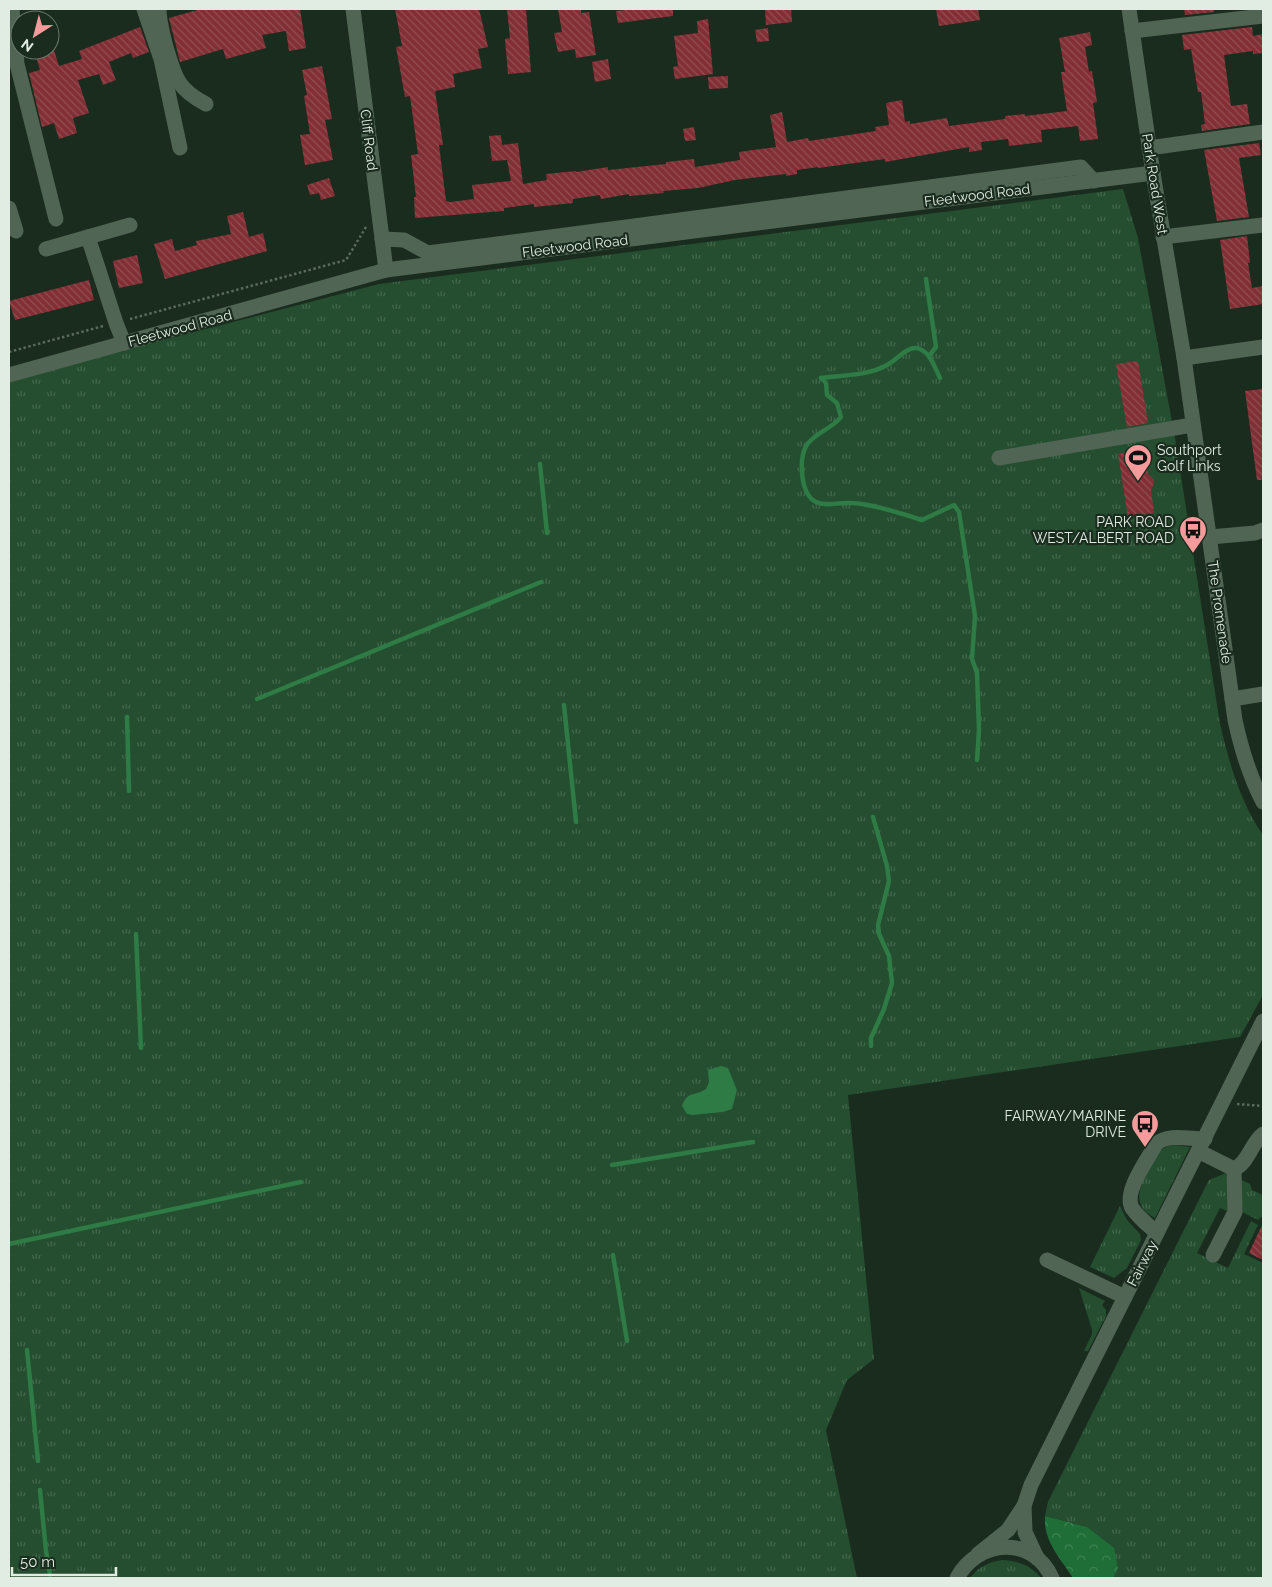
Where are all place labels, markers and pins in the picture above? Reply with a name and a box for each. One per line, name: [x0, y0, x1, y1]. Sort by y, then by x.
place label: Southport Golf Links: [1157, 442, 1222, 474]
sports icon: Southport Golf Links: [1123, 443, 1153, 482]
place label: PARK ROAD WEST/ALBERT ROAD: [1033, 514, 1174, 546]
bus stop icon: PARK ROAD WEST/ALBERT ROAD: [1178, 515, 1208, 554]
place label: FAIRWAY/MARINE DRIVE: [1005, 1108, 1126, 1140]
bus stop icon: FAIRWAY/MARINE DRIVE: [1130, 1109, 1160, 1148]

